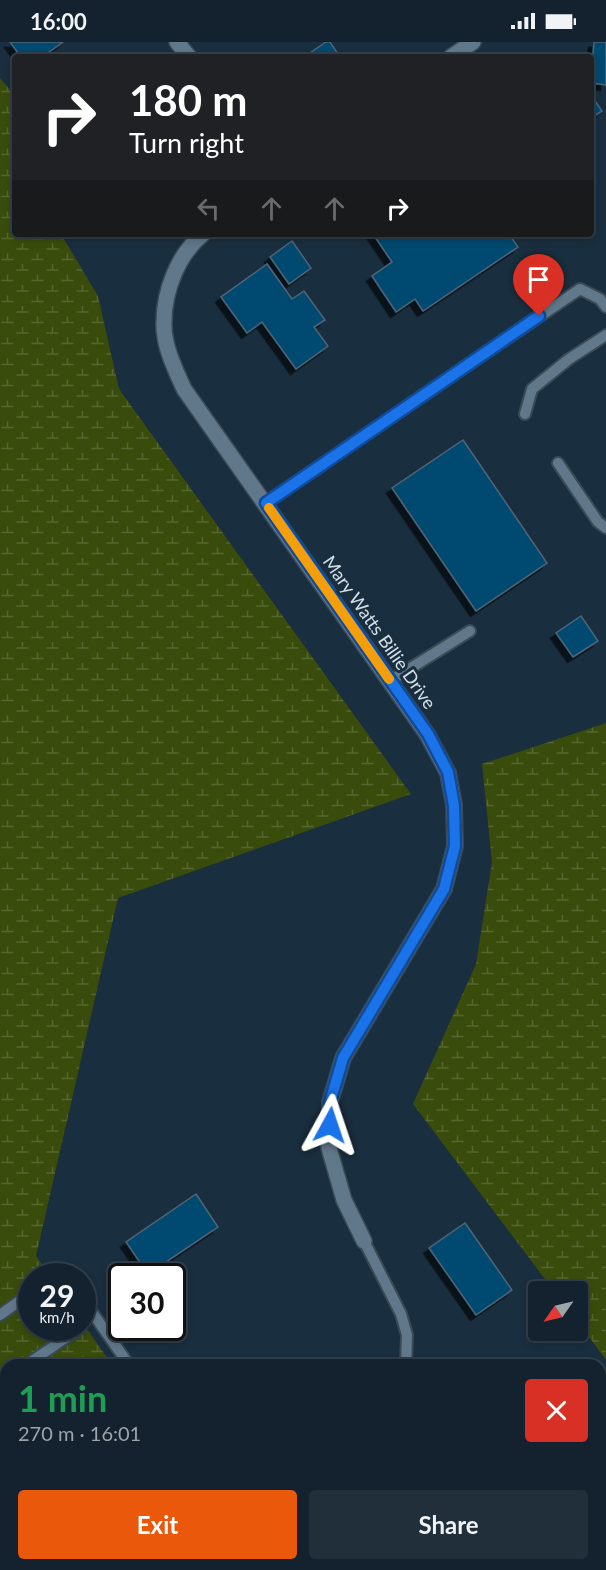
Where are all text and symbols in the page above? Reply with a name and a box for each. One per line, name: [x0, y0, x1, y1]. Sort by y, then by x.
text: 16:00: [30, 8, 87, 35]
text: 180 m: [129, 75, 247, 125]
icon: right: [30, 78, 108, 156]
text: Turn right: [129, 126, 244, 159]
icon: left: [192, 192, 225, 225]
icon: ahead: [255, 192, 288, 225]
icon: ahead: [318, 192, 351, 225]
icon: right: [381, 192, 414, 225]
pin: [513, 254, 564, 316]
icon: arrive: [522, 263, 555, 296]
street label: Mary Watts Billie Drive: [319, 551, 441, 713]
position arrow: [298, 1093, 362, 1157]
speed limit sign: 30: [108, 1263, 186, 1341]
text: 29: [40, 1277, 74, 1313]
north arrow: [528, 1281, 588, 1341]
map controls: [528, 1281, 588, 1341]
text: km/h: [39, 1308, 75, 1326]
text: 1 min: [18, 1376, 107, 1420]
button: close: [525, 1379, 588, 1442]
text: 270 m · 16:01: [18, 1421, 141, 1445]
button: Exit: [18, 1490, 297, 1559]
button: Share: [309, 1490, 588, 1559]

